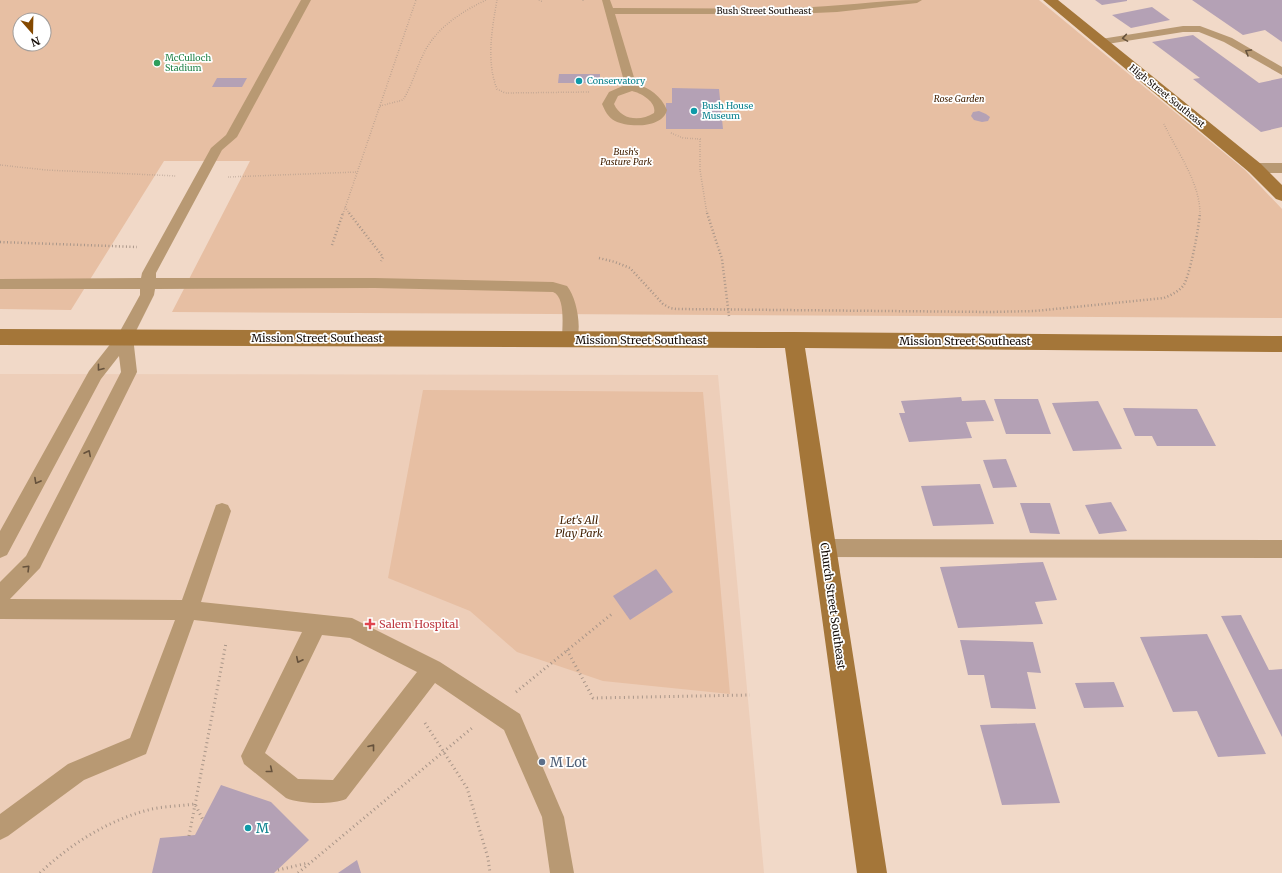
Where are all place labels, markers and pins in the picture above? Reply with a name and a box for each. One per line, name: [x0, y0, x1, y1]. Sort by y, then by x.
place label: McCulloch Stadium: [165, 52, 211, 73]
marker: McCulloch Stadium: [152, 58, 162, 68]
place label: Conservatory: [587, 75, 646, 86]
marker: Conservatory: [574, 76, 584, 86]
place label: Bush House Museum: [702, 100, 753, 121]
marker: Bush House Museum: [689, 106, 699, 116]
place label: Salem Hospital: [379, 617, 459, 631]
marker: Salem Hospital: [364, 618, 376, 630]
place label: M Lot: [550, 754, 587, 771]
marker: M Lot: [537, 757, 547, 767]
place label: M: [256, 820, 269, 837]
marker: M: [243, 823, 253, 833]

